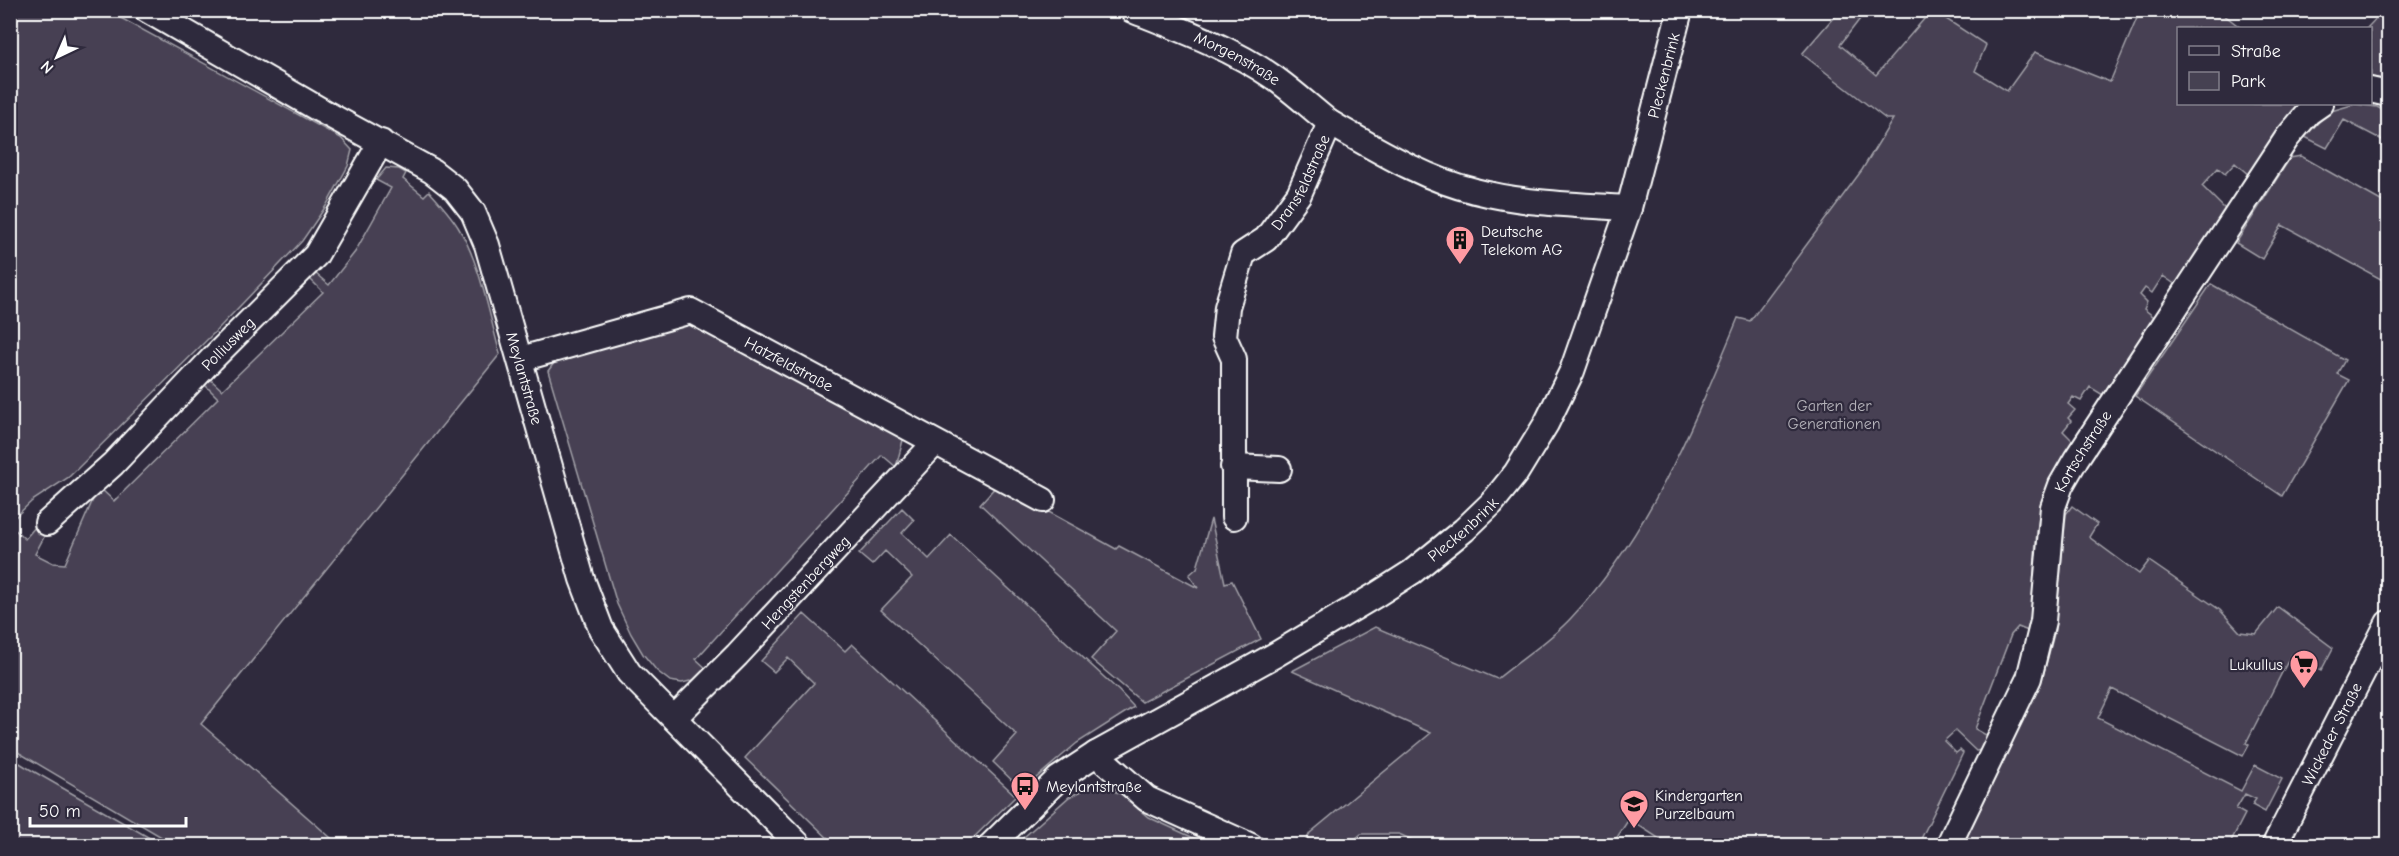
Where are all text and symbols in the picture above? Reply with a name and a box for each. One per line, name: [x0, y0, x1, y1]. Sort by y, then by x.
north arrow: [27, 27, 87, 87]
legend: [2177, 27, 2372, 105]
street label: Morgenstraße: [1191, 28, 1283, 89]
street label: Pleckenbrink: [1644, 31, 1684, 120]
text: Straße: [2231, 41, 2281, 62]
text: N: [37, 57, 57, 77]
text: Park: [2231, 71, 2266, 92]
street label: Dransfeldstraße: [1268, 132, 1334, 234]
place label: Deutsche Telekom AG: [1481, 223, 1563, 259]
building icon: Deutsche Telekom AG: [1444, 224, 1476, 266]
street label: Polliusweg: [198, 314, 259, 375]
street label: Meylantstraße: [502, 330, 546, 427]
street label: Hatzfeldstraße: [741, 334, 836, 396]
park label: Garten der Generationen: [1787, 397, 1881, 433]
street label: Kortschstraße: [2051, 407, 2115, 495]
street label: Pleckenbrink: [1424, 494, 1503, 566]
street label: Hengstenbergweg: [758, 532, 854, 633]
supermarket icon: Lukullus: [2288, 648, 2320, 690]
place label: Lukullus: [2229, 656, 2283, 674]
street label: Wickeder Straße: [2298, 680, 2366, 789]
bus stop icon: Meylantstraße: [1009, 770, 1041, 812]
place label: Meylantstraße: [1046, 778, 1142, 796]
place label: Kindergarten Purzelbaum: [1655, 787, 1743, 823]
school or university icon: Kindergarten Purzelbaum: [1618, 788, 1650, 830]
scale bar: [30, 790, 186, 828]
text: 50 m: [39, 801, 81, 822]

